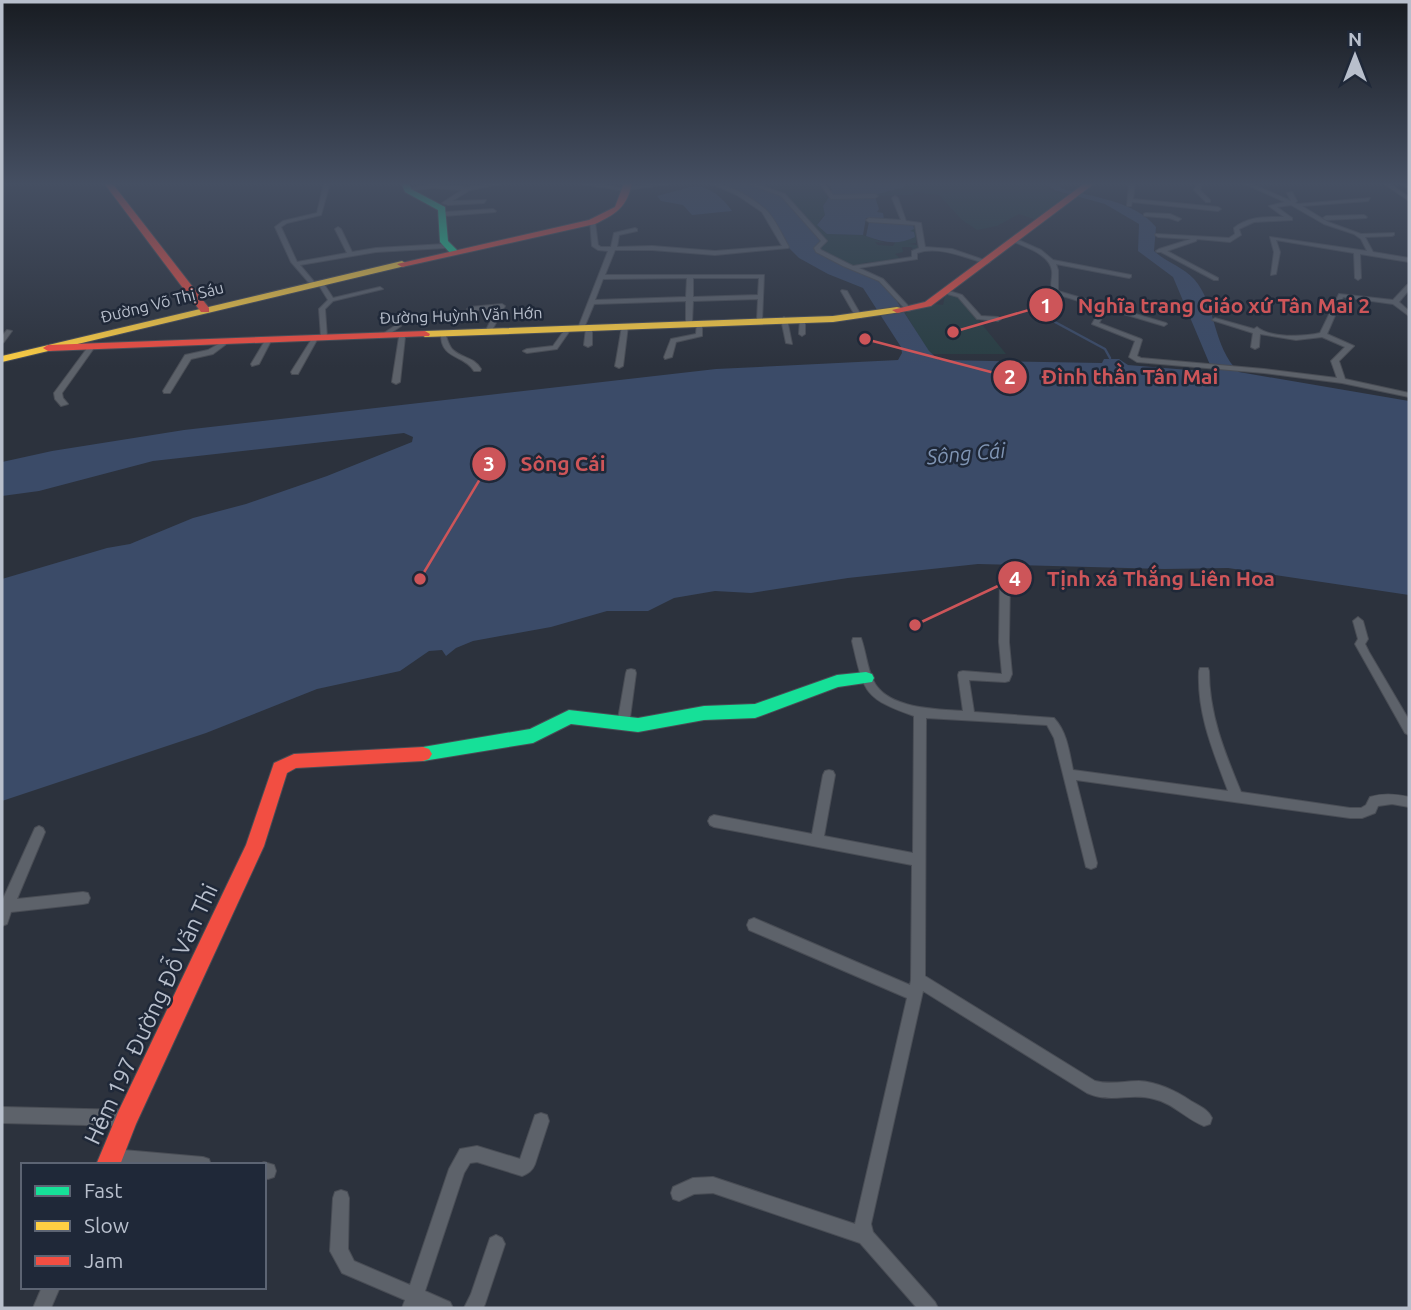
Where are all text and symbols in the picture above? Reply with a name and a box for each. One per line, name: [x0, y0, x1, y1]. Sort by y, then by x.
north arrow: [1320, 21, 1390, 91]
text: N: [1348, 28, 1362, 50]
street label: Đường Võ Thị Sáu: [99, 278, 225, 326]
callout: Nghĩa trang Giáo xứ Tân Mai 2: [1028, 284, 1384, 326]
text: 1: [1040, 293, 1052, 317]
text: Nghĩa trang Giáo xứ Tân Mai 2: [1078, 293, 1370, 317]
street label: Đường Huỳnh Văn Hớn: [379, 303, 543, 327]
callout: Đình thần Tân Mai: [993, 356, 1232, 398]
text: Đình thần Tân Mai: [1042, 362, 1218, 388]
text: 2: [1004, 364, 1016, 388]
water label: Sông Cái: [924, 438, 1007, 468]
callout: Sông Cái: [471, 443, 619, 485]
text: 3: [483, 451, 495, 475]
text: Sông Cái: [520, 451, 606, 475]
callout: Tịnh xá Thắng Liên Hoa: [998, 557, 1289, 599]
text: Tịnh xá Thắng Liên Hoa: [1047, 564, 1275, 590]
text: 4: [1009, 566, 1021, 590]
street label: Hẻm 197 Đường Đỗ Văn Thi: [78, 879, 222, 1148]
legend: [21, 1163, 266, 1289]
text: Fast: [84, 1178, 122, 1202]
text: Slow: [84, 1213, 129, 1237]
text: Jam: [84, 1248, 123, 1272]

